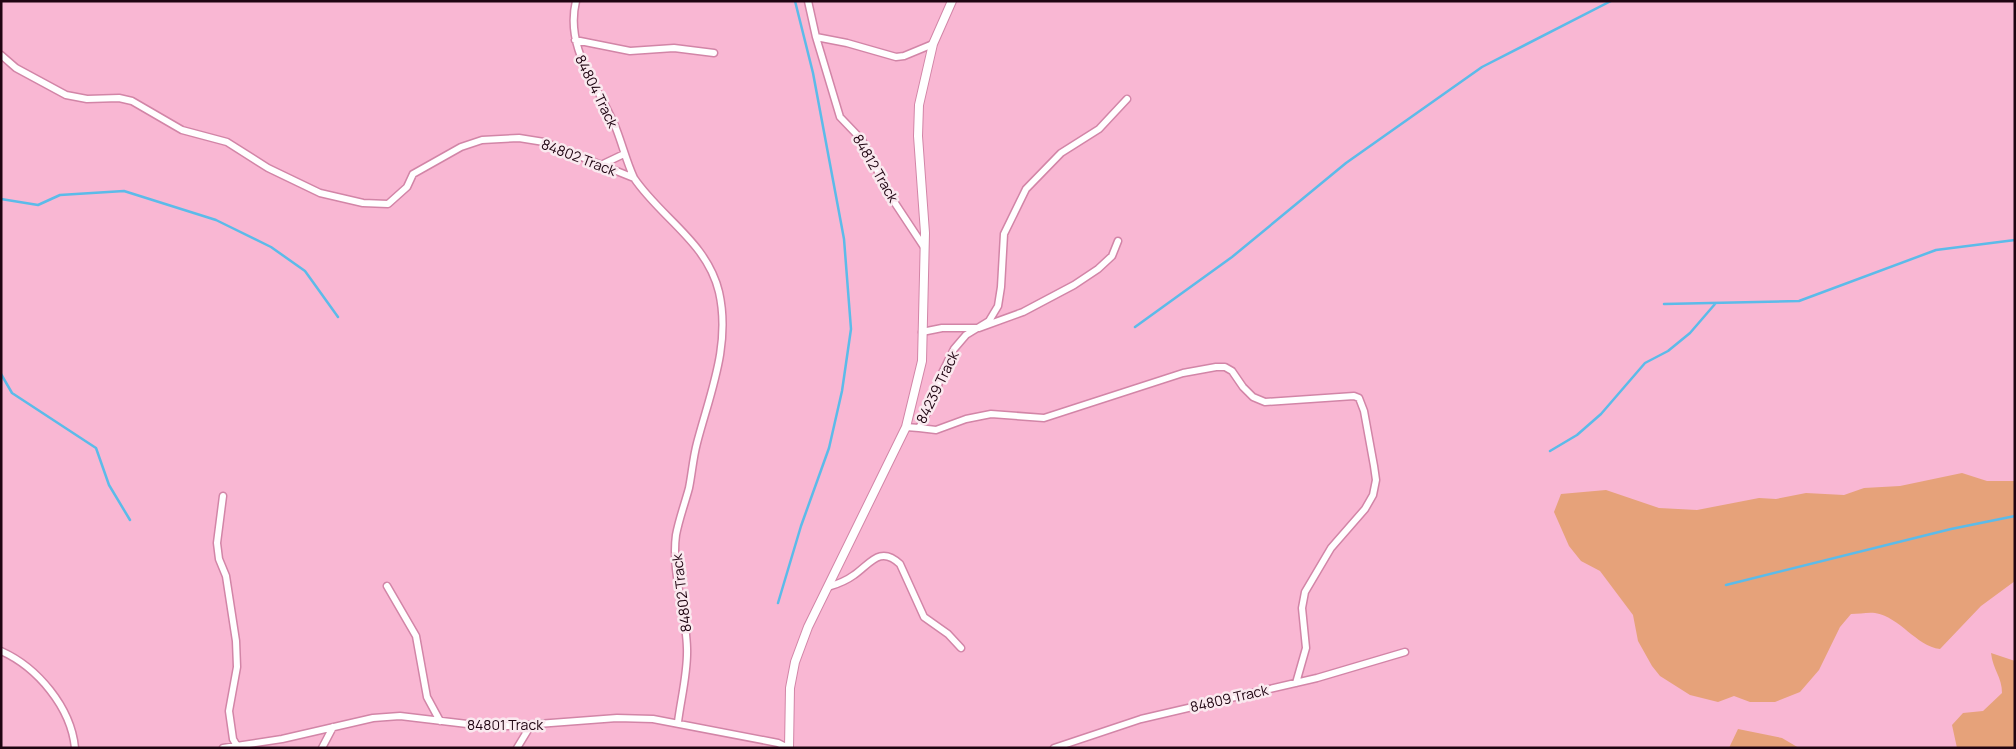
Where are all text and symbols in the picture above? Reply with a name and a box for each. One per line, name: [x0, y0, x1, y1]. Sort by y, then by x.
street label: 84804 Track: [571, 51, 623, 132]
street label: 84812 Track: [849, 130, 904, 206]
street label: 84802 Track: [539, 134, 620, 180]
street label: 84239 Track: [911, 347, 963, 426]
street label: 84802 Track: [667, 552, 695, 633]
street label: 84809 Track: [1188, 680, 1271, 716]
street label: 84801 Track: [467, 715, 544, 734]

